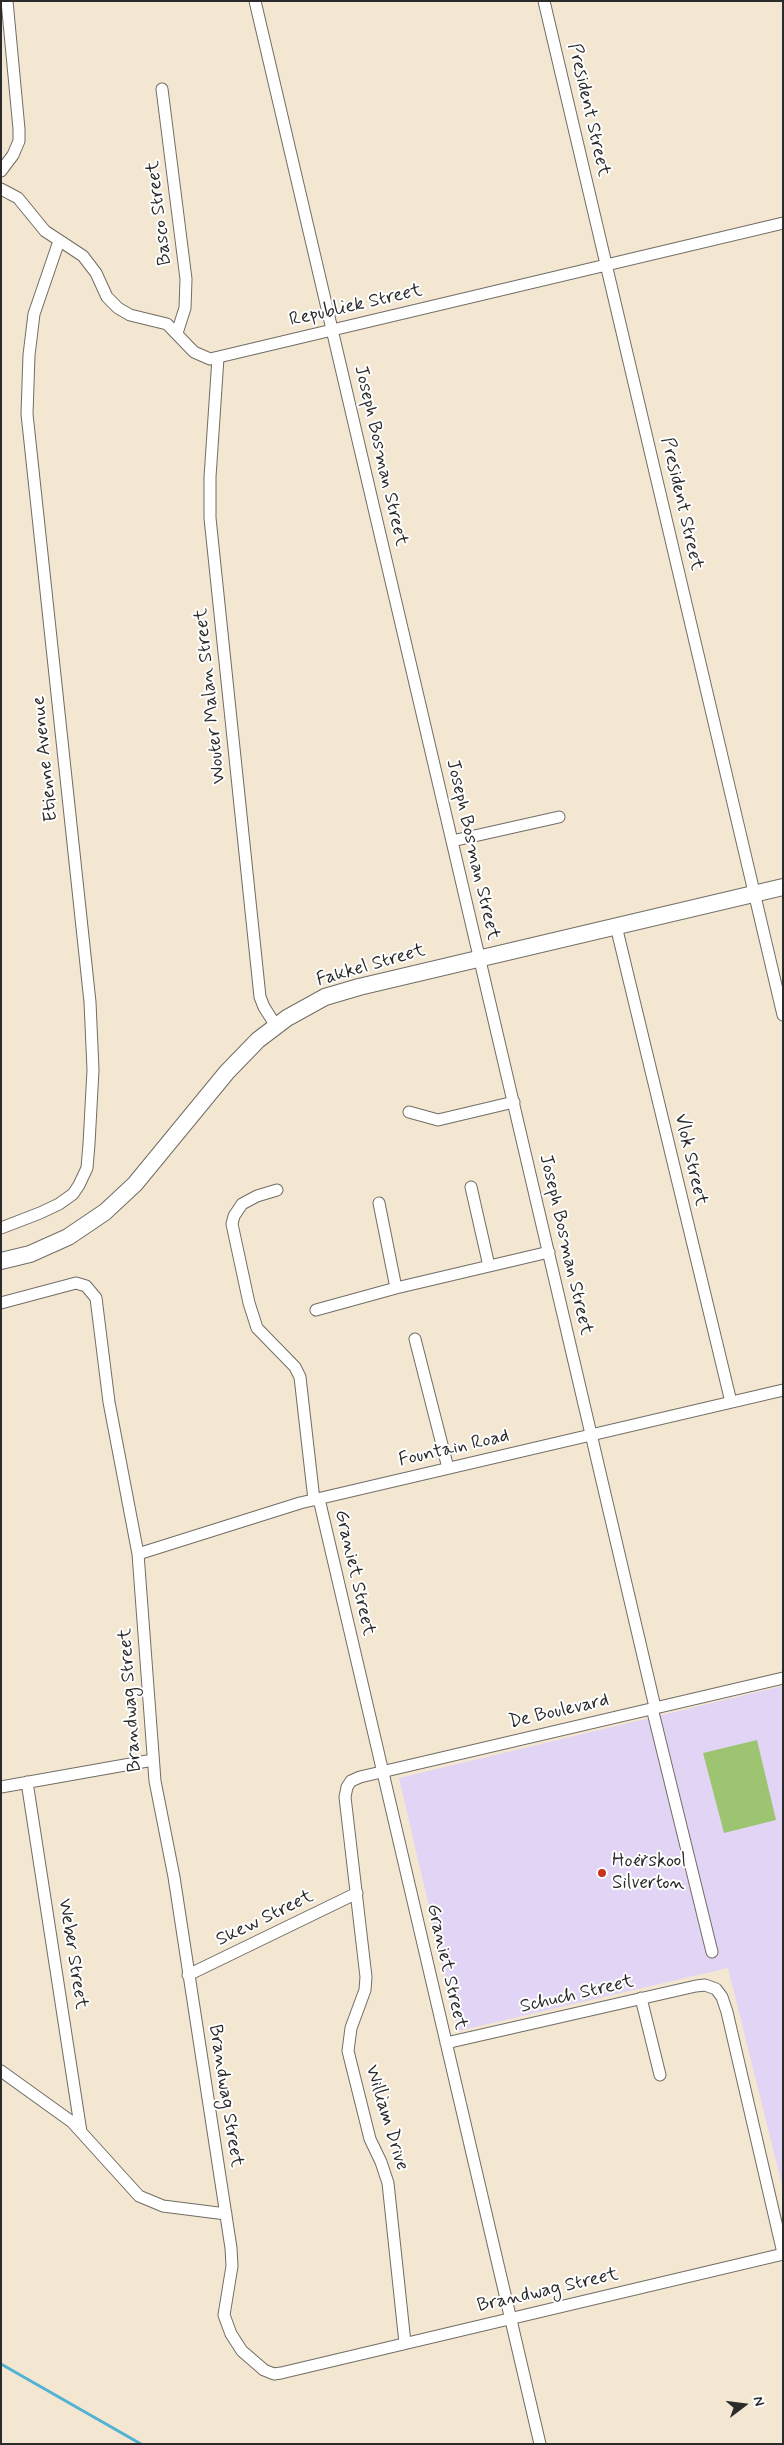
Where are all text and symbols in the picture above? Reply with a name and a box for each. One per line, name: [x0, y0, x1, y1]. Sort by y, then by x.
street label: President Street: [562, 41, 614, 179]
street label: Basco Street: [142, 159, 178, 267]
street label: Republiek Street: [287, 280, 425, 332]
street label: Joseph Bosman Street: [348, 363, 412, 549]
street label: President Street: [655, 435, 707, 573]
street label: Wouter Malan Street: [190, 607, 232, 785]
street label: Etienne Avenue: [28, 695, 64, 823]
street label: Joseph Bosman Street: [440, 757, 504, 943]
street label: Fakkel Street: [314, 940, 428, 992]
street label: Vlok Street: [668, 1112, 712, 1208]
street label: Joseph Bosman Street: [533, 1152, 597, 1338]
street label: Fountain Road: [397, 1425, 511, 1473]
street label: Graniet Street: [328, 1508, 380, 1638]
street label: Brandwag Street: [115, 1627, 147, 1773]
street label: De Boulevard: [507, 1689, 611, 1735]
place label: Hoërskool Silverton: [612, 1851, 686, 1895]
marker: Hoërskool Silverton: [596, 1867, 608, 1879]
street label: Skew Street: [213, 1886, 317, 1952]
street label: Weber Street: [52, 1897, 92, 2011]
street label: Graniet Street: [420, 1902, 472, 2032]
street label: Schuch Street: [518, 1971, 636, 2019]
street label: Brandwag Street: [202, 2023, 248, 2169]
street label: William Drive: [359, 2063, 413, 2173]
street label: Brandwag Street: [475, 2264, 621, 2318]
north arrow: [719, 2380, 769, 2430]
text: N: [749, 2394, 768, 2408]

